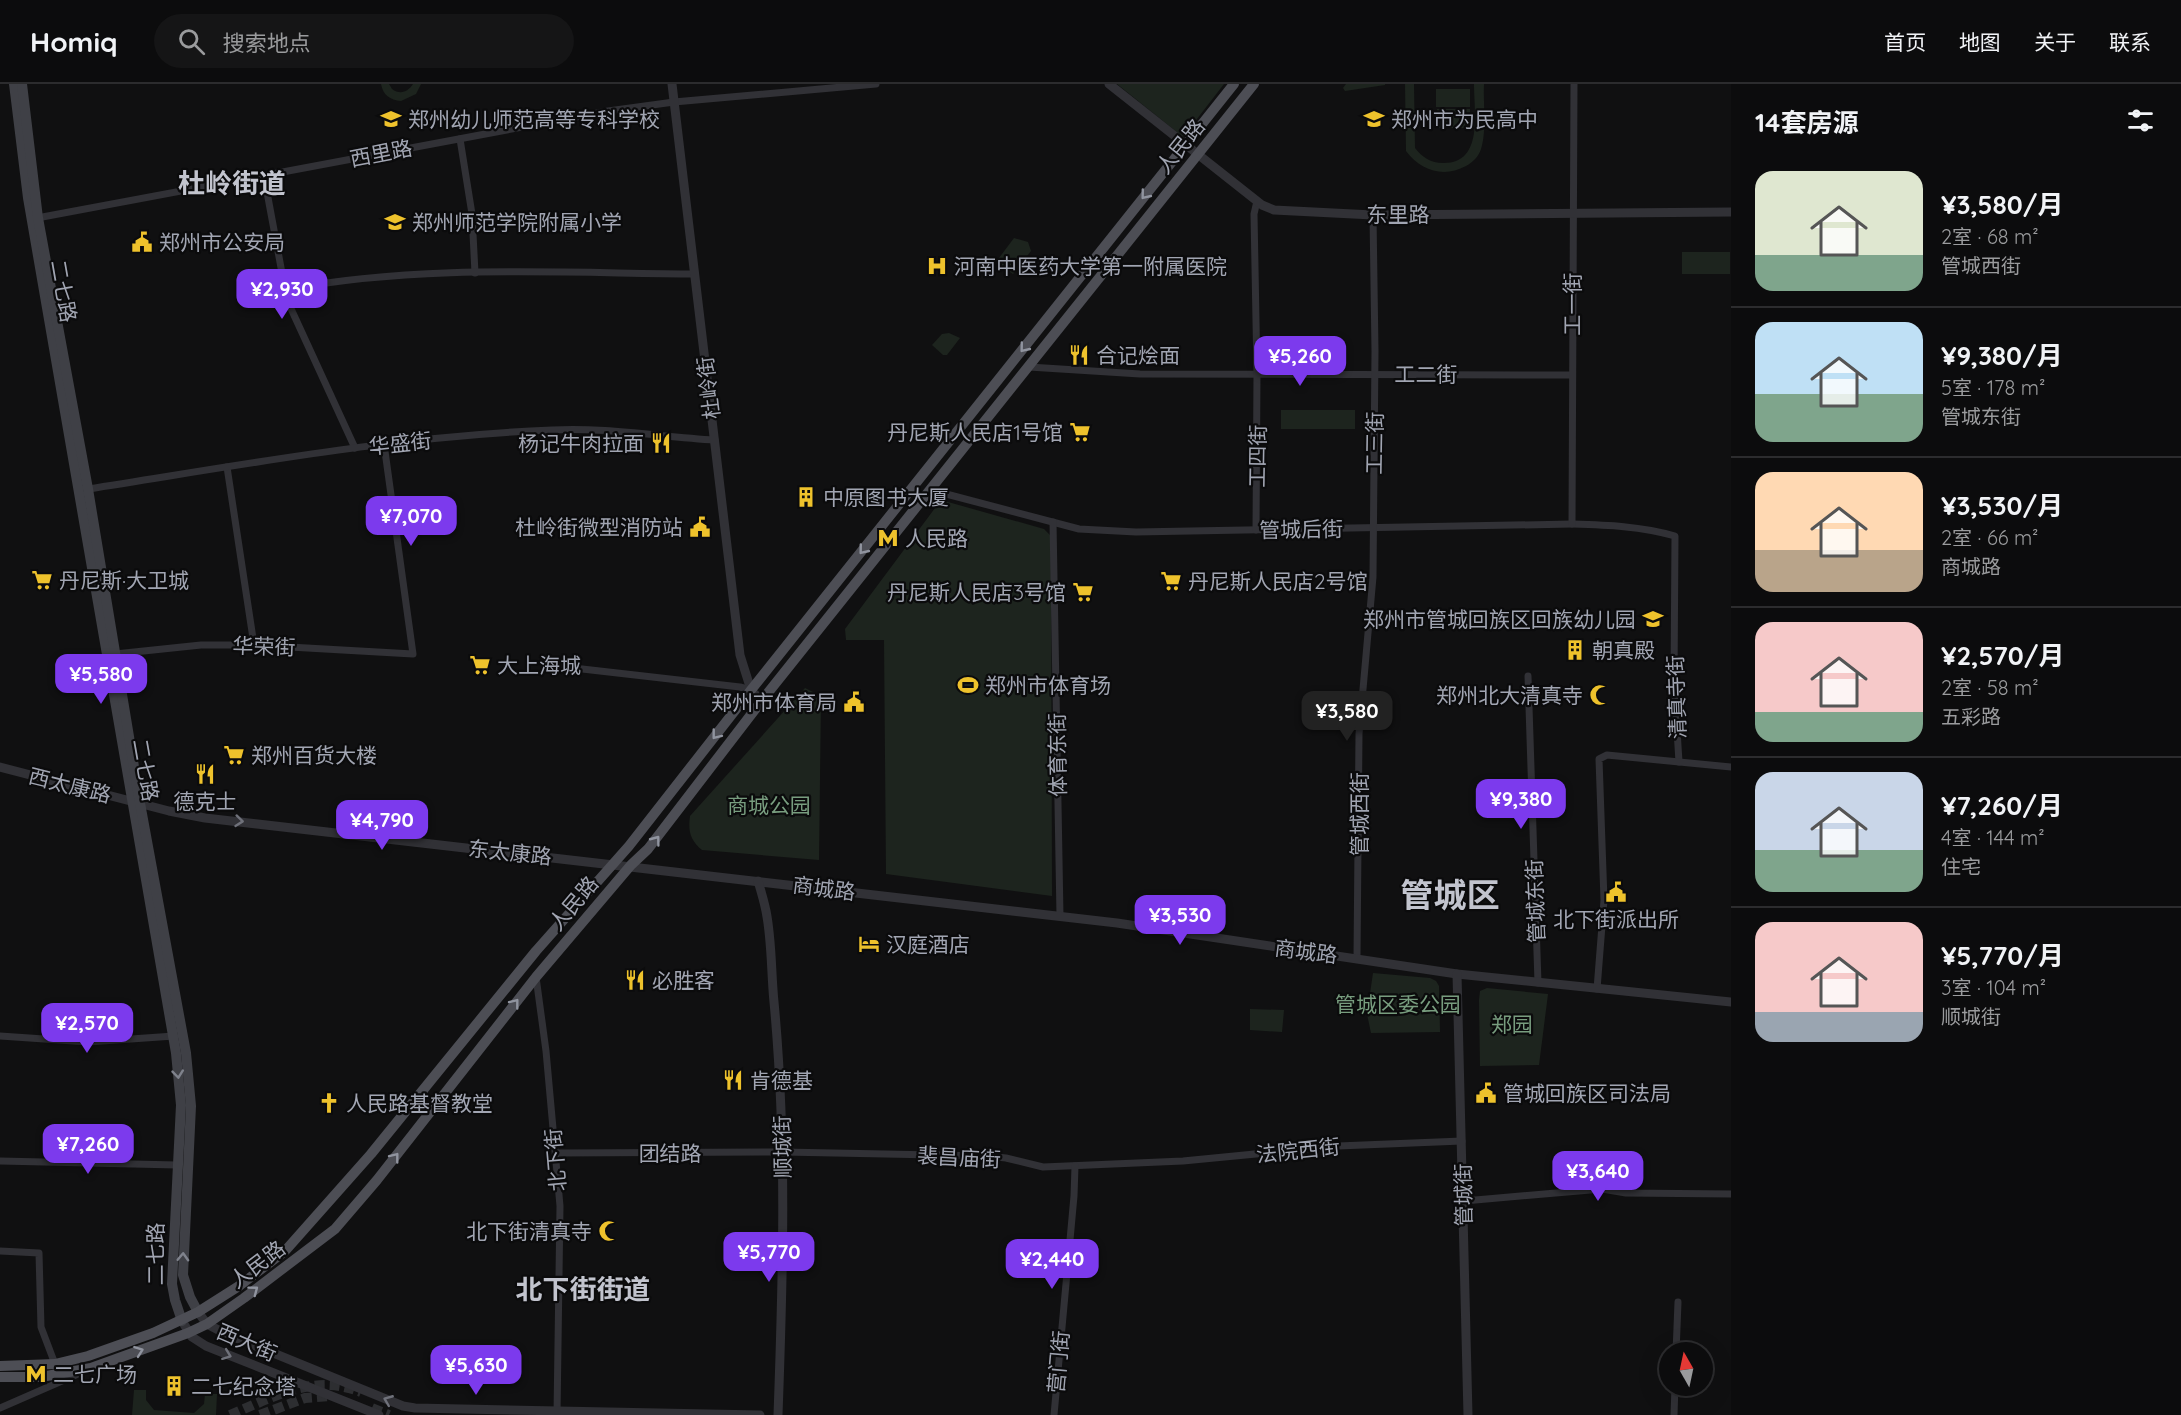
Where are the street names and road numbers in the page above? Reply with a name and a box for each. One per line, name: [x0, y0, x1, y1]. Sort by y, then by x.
street label: 人民路: [1150, 113, 1210, 179]
street label: 西里路: [348, 134, 414, 172]
street label: 东里路: [1367, 201, 1430, 227]
street label: 二七路: [46, 258, 82, 324]
street label: 工一街: [1559, 273, 1585, 336]
street label: 杜岭街: [691, 355, 725, 421]
street label: 工二街: [1395, 361, 1458, 387]
street label: 工三街: [1360, 411, 1388, 475]
street label: 工四街: [1243, 424, 1271, 488]
street label: 华盛街: [367, 427, 433, 459]
street label: 管城后街: [1259, 515, 1343, 543]
street label: 华荣街: [232, 632, 296, 660]
street label: 清真寺街: [1662, 655, 1690, 739]
street label: 体育东街: [1043, 713, 1071, 797]
street label: 二七路: [128, 737, 164, 803]
street label: 西太康路: [26, 762, 114, 808]
street label: 管城西街: [1346, 772, 1372, 856]
street label: 东太康路: [467, 835, 553, 869]
street label: 管城东街: [1521, 859, 1549, 943]
street label: 人民路: [543, 871, 603, 935]
street label: 商城路: [791, 871, 857, 905]
street label: 商城路: [1273, 934, 1339, 968]
street label: 顺城街: [768, 1115, 796, 1179]
street label: 北下街: [539, 1127, 571, 1193]
street label: 法院西街: [1255, 1133, 1341, 1167]
street label: 团结路: [639, 1140, 702, 1166]
street label: 裴昌庙街: [916, 1142, 1002, 1172]
street label: 管城街: [1449, 1163, 1477, 1227]
street label: 二七路: [142, 1223, 168, 1286]
street label: 人民路: [224, 1235, 290, 1293]
street label: 西大街: [213, 1318, 281, 1366]
street label: 营门街: [1042, 1329, 1074, 1395]

